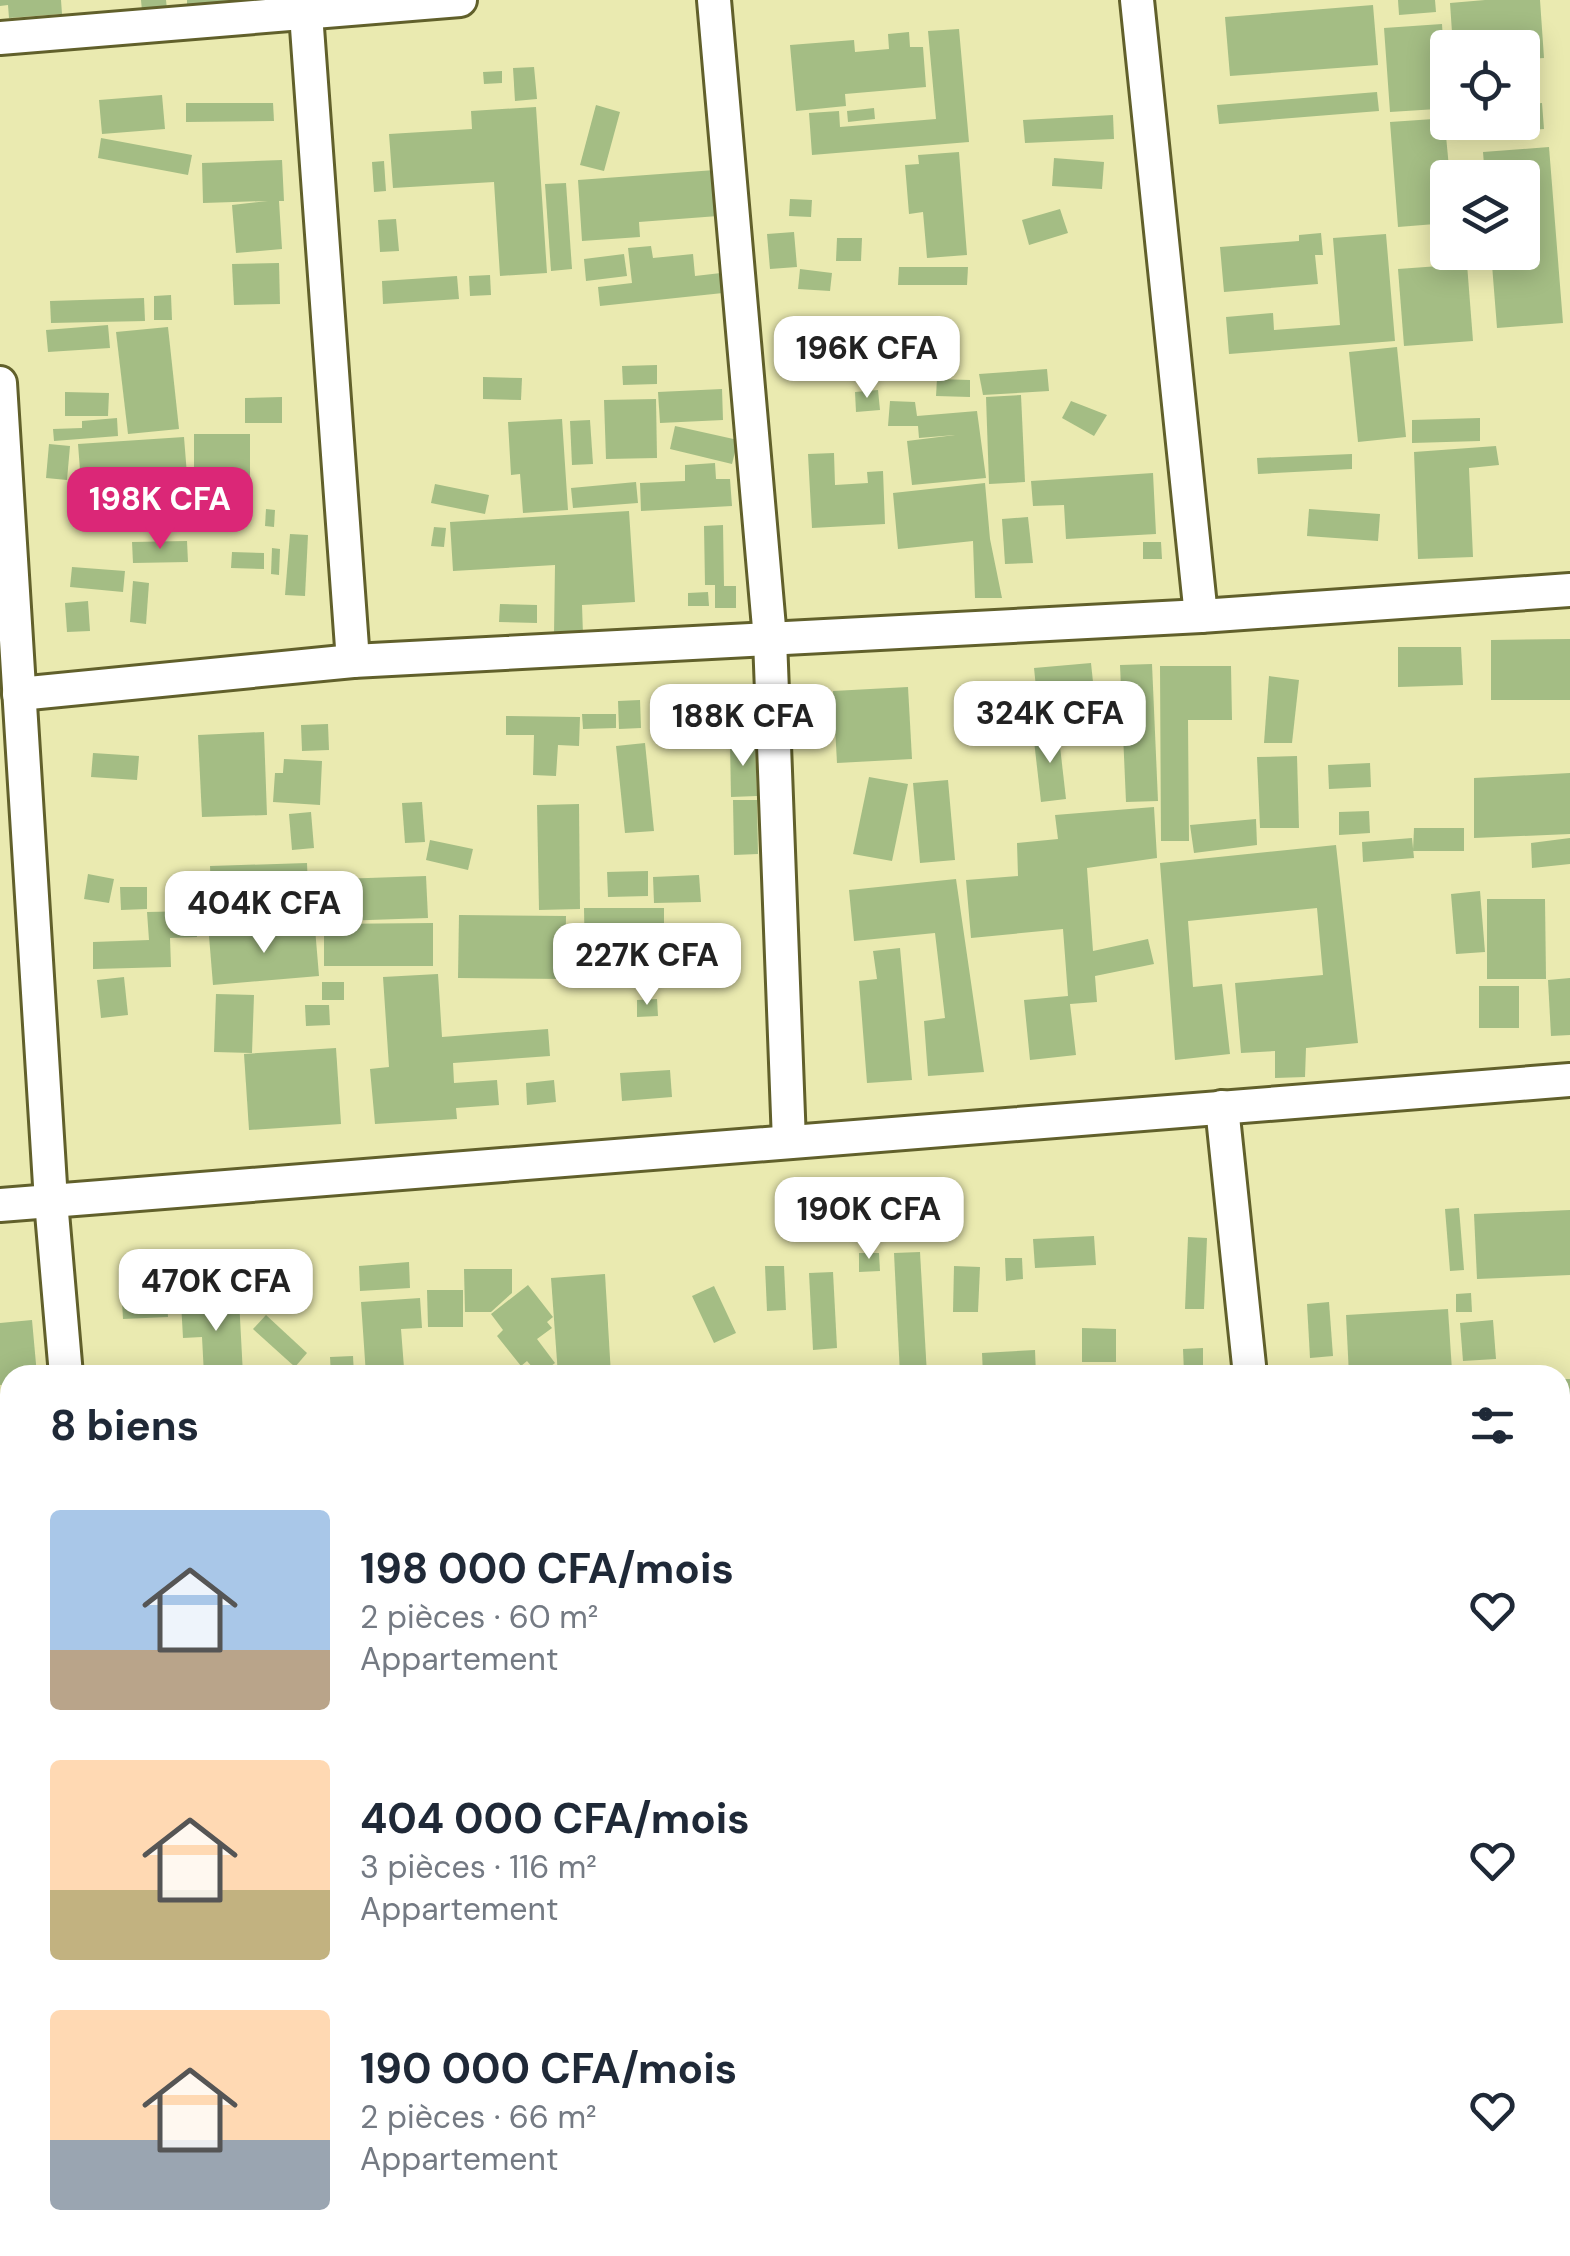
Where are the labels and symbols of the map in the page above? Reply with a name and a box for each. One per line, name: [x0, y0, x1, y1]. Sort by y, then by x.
pin: 196K CFA: [764, 316, 970, 401]
pin: 198K CFA: [57, 467, 263, 552]
pin: 324K CFA: [947, 681, 1153, 766]
pin: 188K CFA: [640, 684, 846, 769]
pin: 404K CFA: [161, 871, 367, 956]
pin: 227K CFA: [544, 923, 750, 1008]
pin: 190K CFA: [766, 1177, 972, 1262]
pin: 470K CFA: [113, 1249, 319, 1334]

